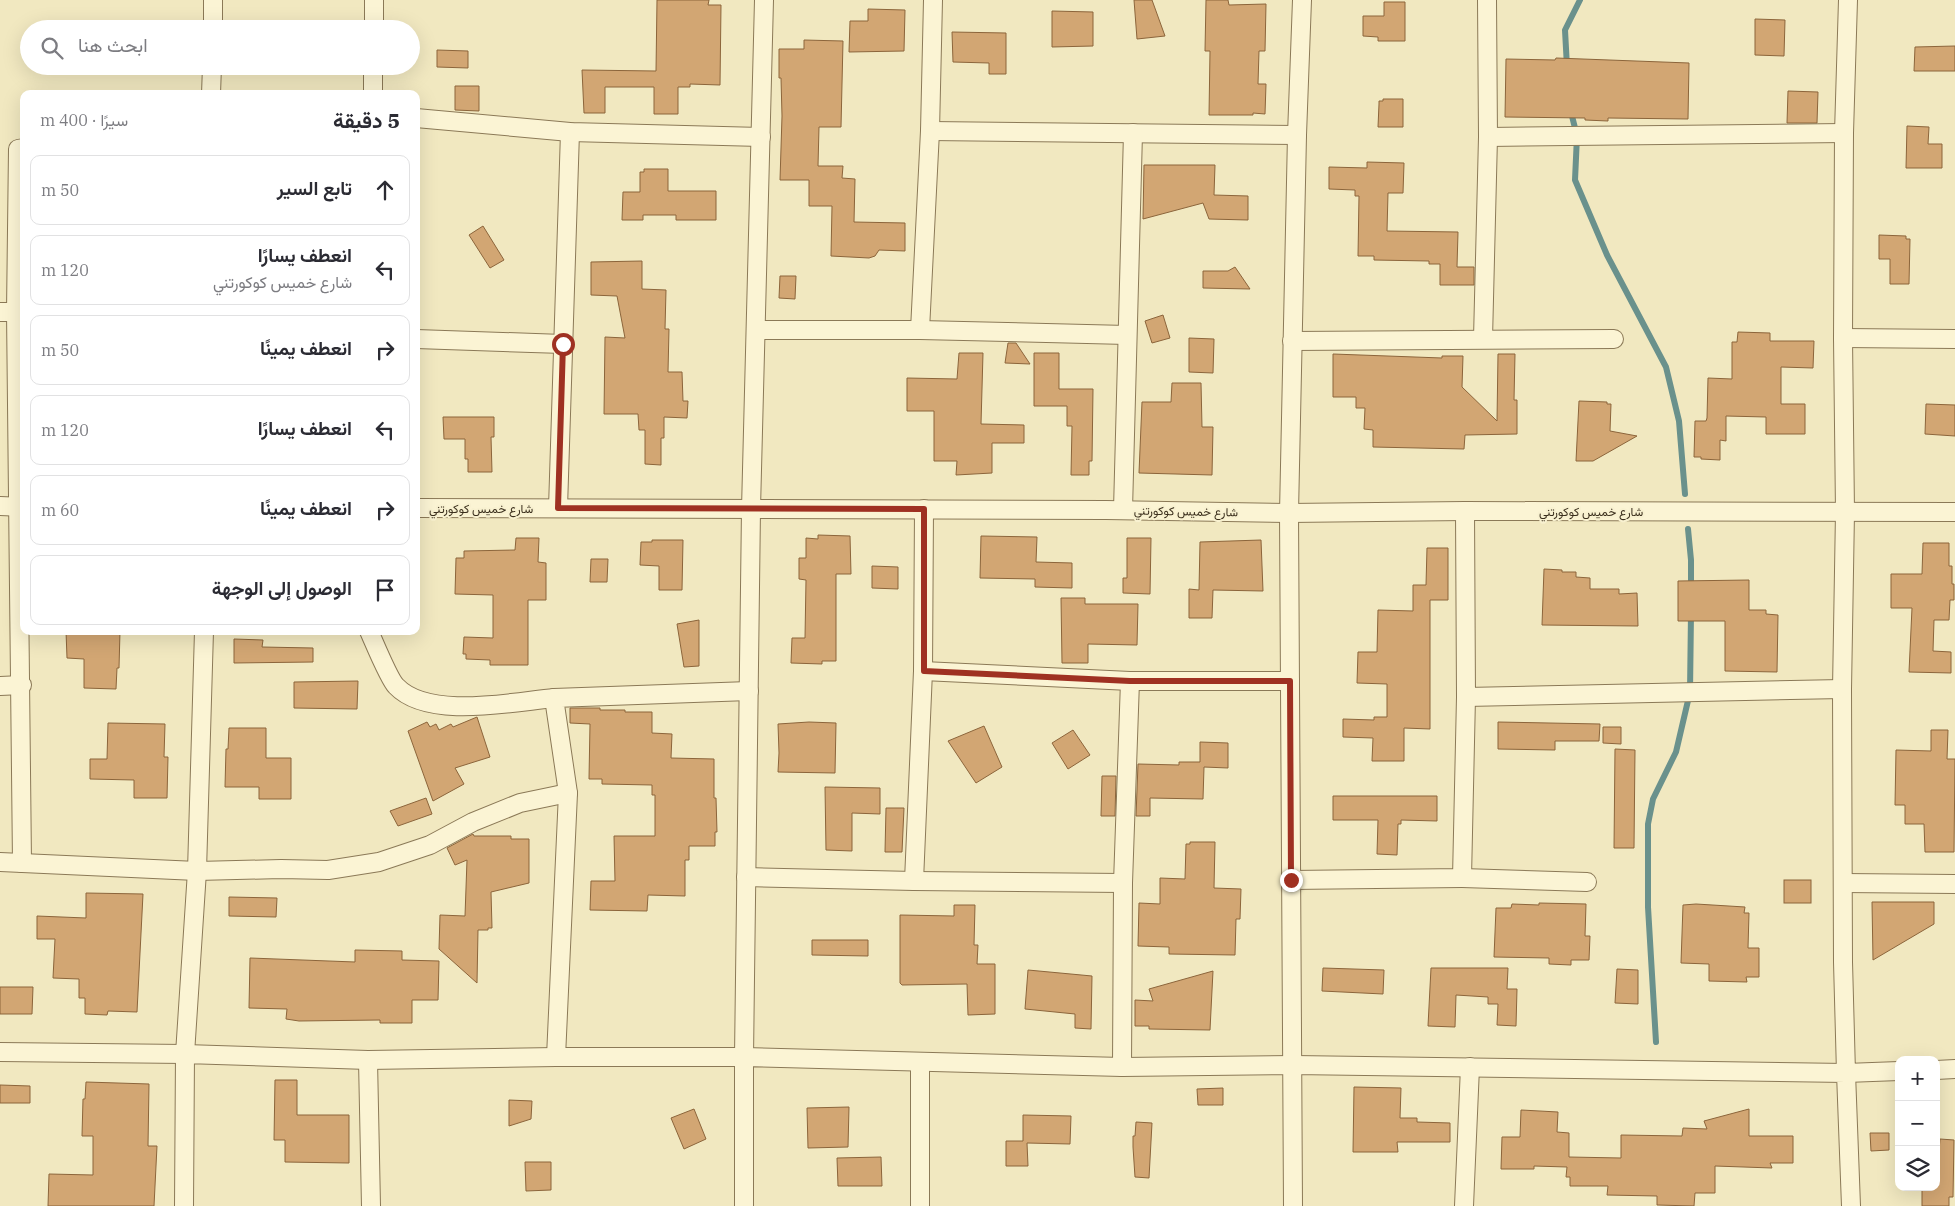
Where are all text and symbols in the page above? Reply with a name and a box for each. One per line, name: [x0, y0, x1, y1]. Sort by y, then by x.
search box: [20, 20, 420, 75]
text: ابحث هنا: [78, 33, 148, 57]
icon: search: [38, 34, 66, 62]
text: 5 دقيقة: [333, 106, 400, 134]
text: سيرًا · 400 m: [40, 110, 128, 130]
text: تابع السير: [277, 176, 352, 200]
icon: ahead: [371, 176, 399, 204]
text: 50 m: [41, 180, 79, 200]
text: انعطف يسارًا: [258, 243, 352, 267]
icon: left: [371, 256, 399, 284]
text: 120 m: [41, 260, 89, 280]
text: شارع خميس كوكورتني: [213, 272, 352, 292]
route start: [552, 333, 575, 356]
text: انعطف يمينًا: [260, 336, 352, 360]
icon: right: [371, 336, 399, 364]
text: 50 m: [41, 340, 79, 360]
text: انعطف يسارًا: [258, 416, 352, 440]
icon: left: [371, 416, 399, 444]
text: 120 m: [41, 420, 89, 440]
text: انعطف يمينًا: [260, 496, 352, 520]
icon: right: [371, 496, 399, 524]
text: 60 m: [41, 500, 79, 520]
street label: شارع خميس كوكورتني: [429, 501, 533, 519]
street label: شارع خميس كوكورتني: [1134, 503, 1238, 522]
street label: شارع خميس كوكورتني: [1539, 504, 1643, 522]
text: الوصول إلى الوجهة: [212, 576, 352, 600]
icon: arrive: [371, 576, 399, 604]
route end: [1280, 869, 1303, 892]
map controls: [1895, 1056, 1940, 1191]
button: +: [1895, 1056, 1940, 1101]
button: −: [1895, 1101, 1940, 1146]
button: layers: [1895, 1146, 1940, 1191]

